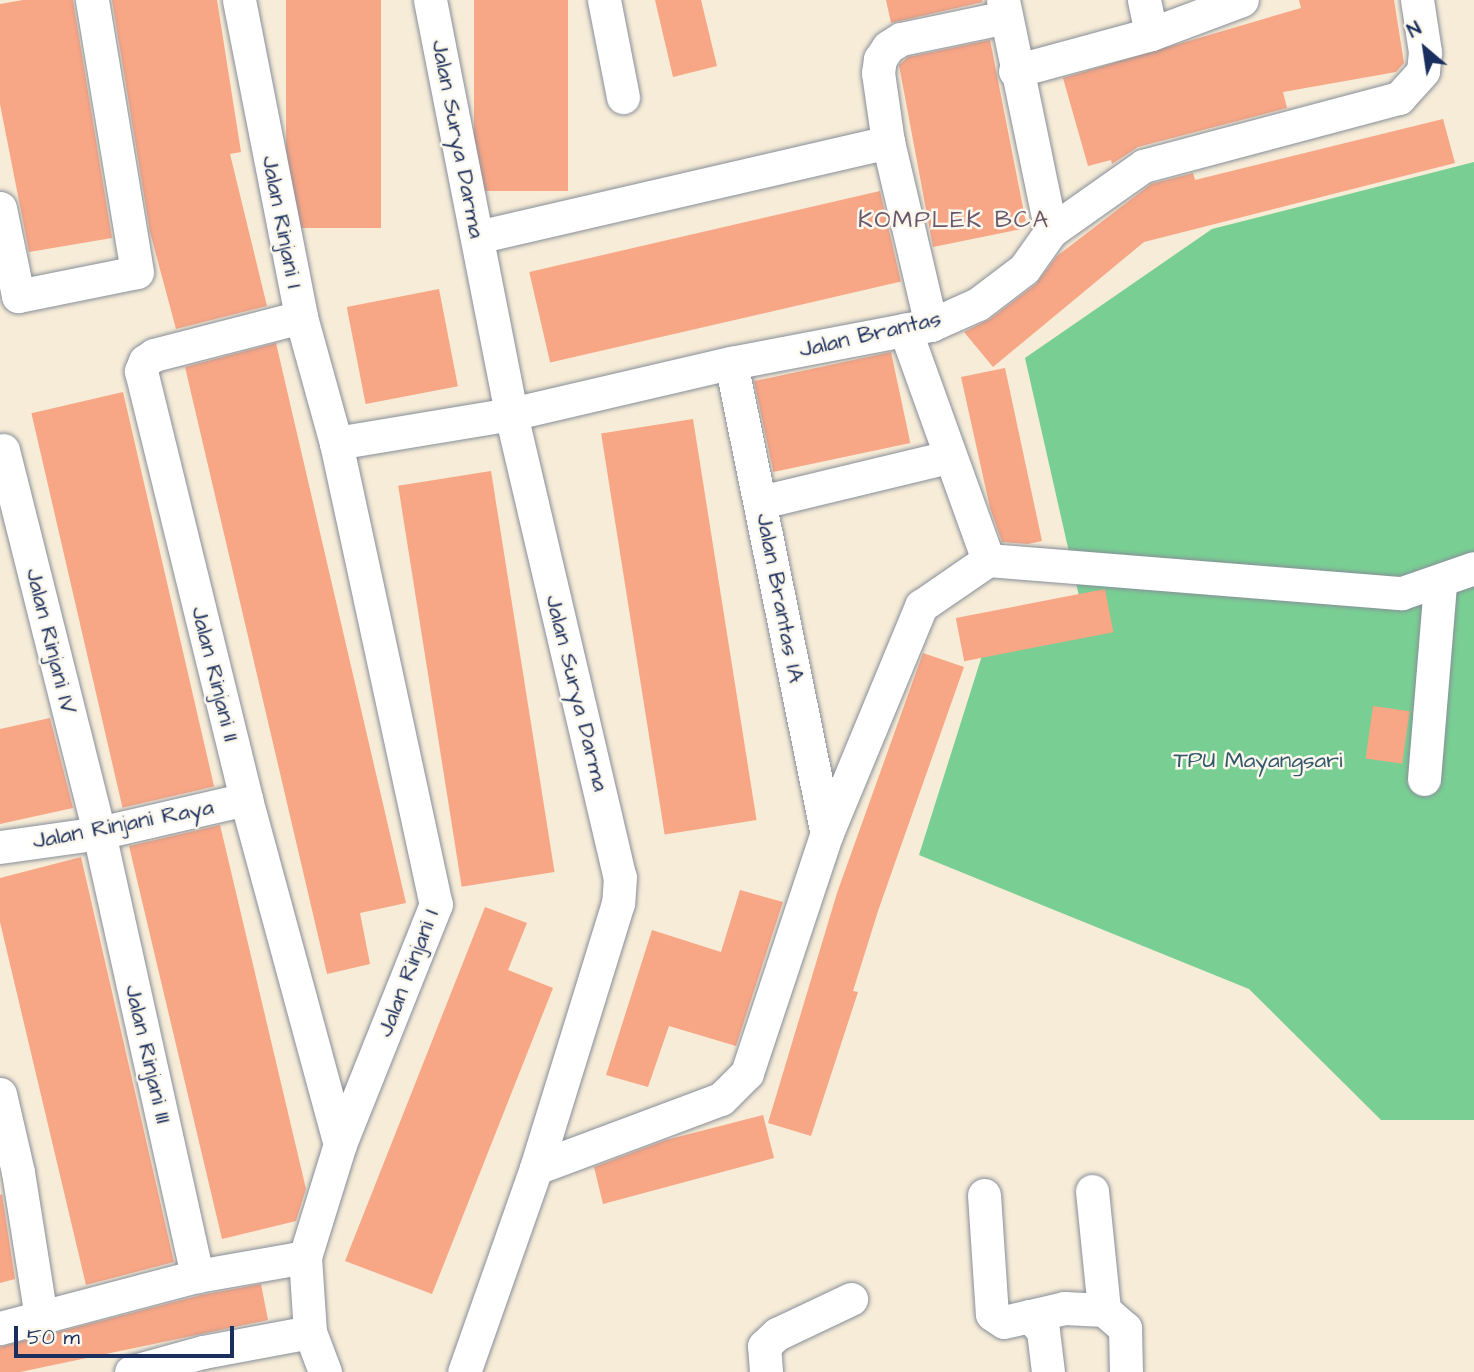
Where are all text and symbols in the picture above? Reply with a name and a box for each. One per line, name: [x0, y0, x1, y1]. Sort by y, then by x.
north arrow: [1390, 14, 1460, 84]
text: N: [1403, 16, 1426, 45]
street label: Jalan Surya Darma: [425, 37, 491, 241]
street label: Jalan Rinjani I: [256, 153, 308, 291]
district label: KOMPLEK BCA: [859, 207, 1049, 235]
street label: Jalan Brantas: [796, 304, 944, 364]
street label: Jalan Brantas IA: [750, 511, 810, 685]
street label: Jalan Rinjani IV: [20, 565, 82, 717]
street label: Jalan Surya Darma: [539, 592, 615, 794]
street label: Jalan Rinjani II: [185, 604, 245, 744]
park label: TPU Mayangsari: [1174, 746, 1342, 774]
street label: Jalan Rinjani Raya: [30, 793, 216, 855]
street label: Jalan Rinjani I: [371, 905, 445, 1041]
street label: Jalan Rinjani III: [119, 982, 177, 1126]
scale bar: [18, 1312, 238, 1356]
text: 50 m: [27, 1323, 80, 1352]

